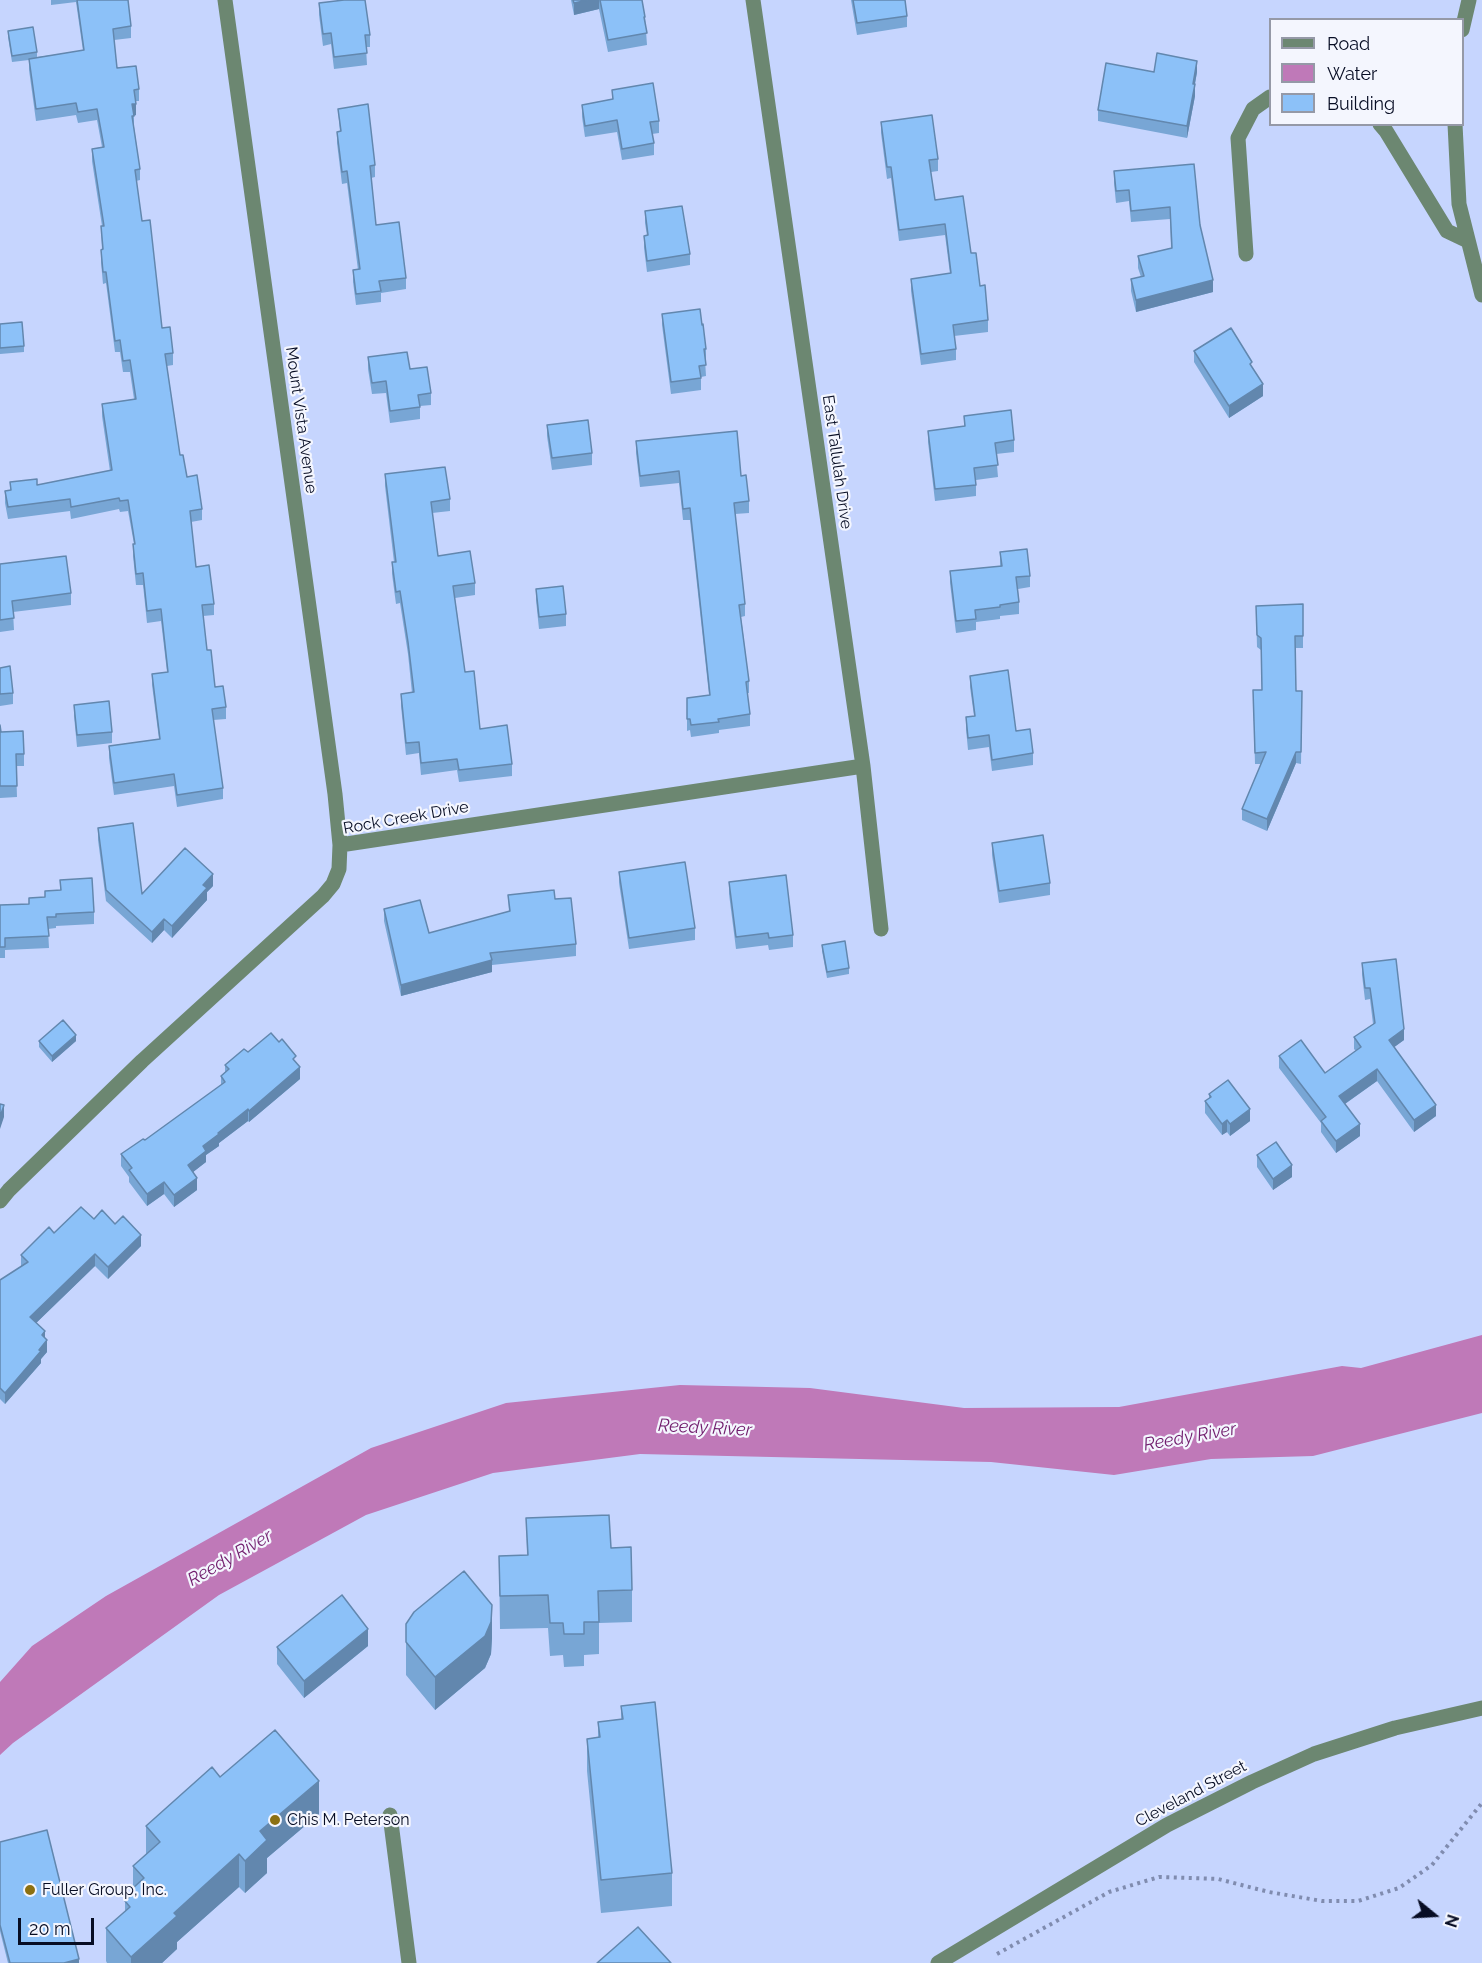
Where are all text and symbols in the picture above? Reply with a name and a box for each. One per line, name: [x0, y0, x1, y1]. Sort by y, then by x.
legend: [1269, 18, 1464, 126]
text: Road: [1327, 33, 1370, 54]
text: Water: [1327, 63, 1377, 84]
text: Building: [1327, 93, 1395, 114]
street label: Mount Vista Avenue: [281, 345, 321, 495]
street label: East Tallulah Drive: [818, 394, 856, 530]
street label: Rock Creek Drive: [342, 798, 470, 838]
water label: Reedy River: [658, 1415, 752, 1441]
water label: Reedy River: [1142, 1418, 1238, 1456]
water label: Reedy River: [184, 1525, 276, 1591]
street label: Cleveland Street: [1132, 1757, 1250, 1831]
place label: Chis M. Peterson: [287, 1810, 410, 1830]
marker: Chis M. Peterson: [268, 1813, 282, 1827]
place label: Fuller Group, Inc.: [42, 1880, 167, 1900]
marker: Fuller Group, Inc.: [23, 1883, 37, 1897]
north arrow: [1404, 1885, 1464, 1945]
scale bar: [21, 1906, 98, 1944]
text: N: [1441, 1912, 1463, 1929]
text: 20 m: [29, 1918, 71, 1939]

